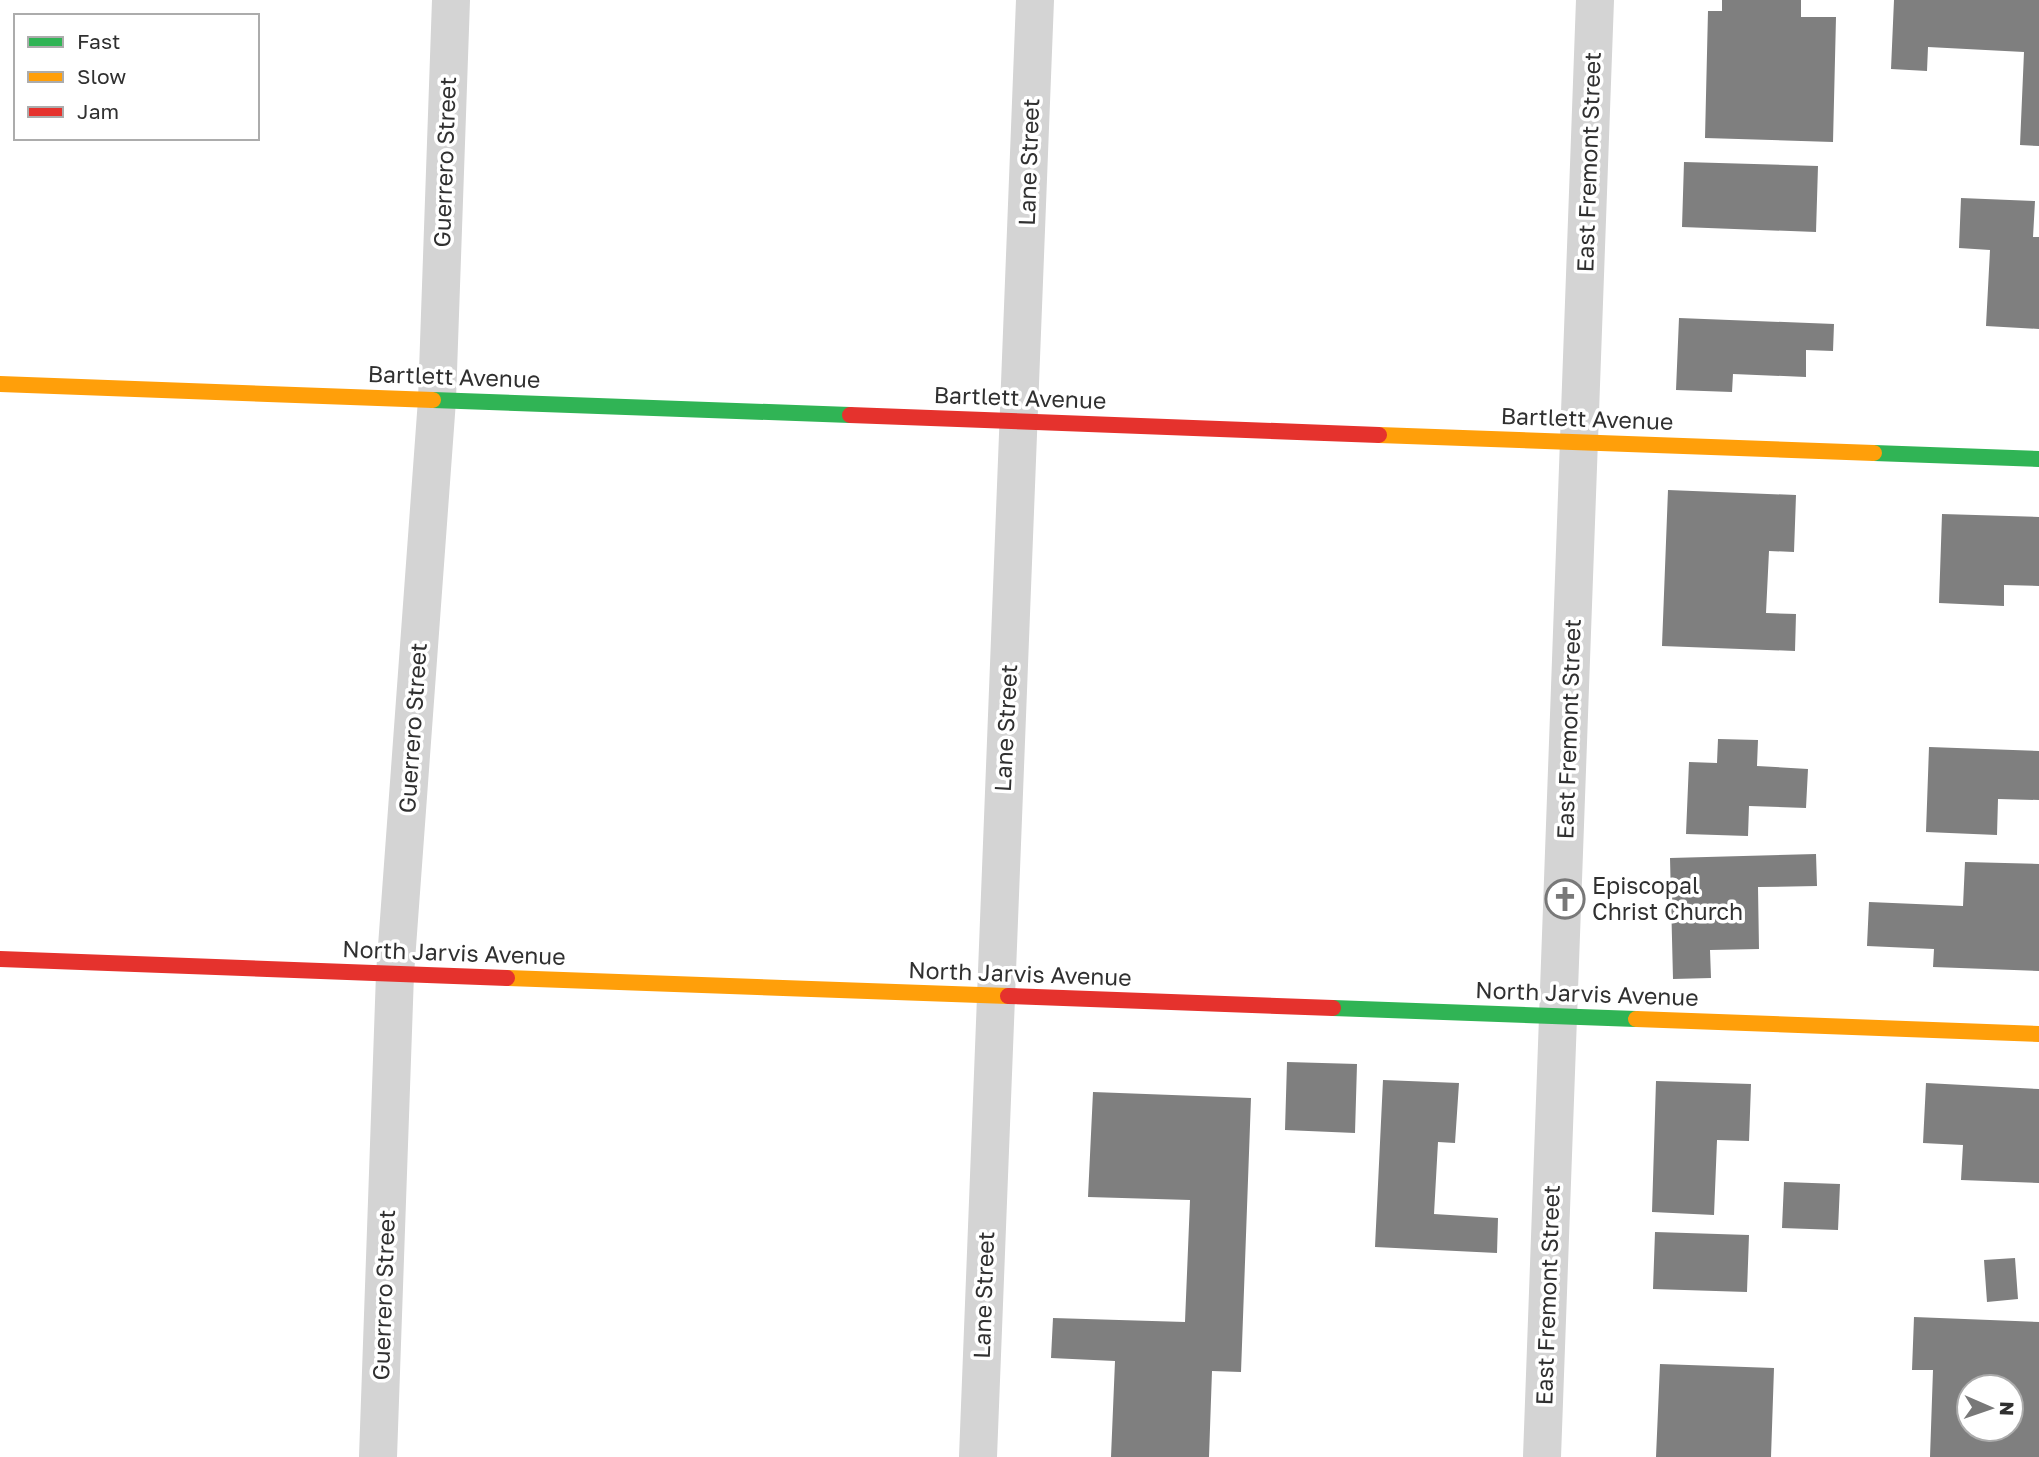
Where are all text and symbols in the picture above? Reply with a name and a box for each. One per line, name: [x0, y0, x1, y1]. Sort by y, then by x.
legend: [14, 14, 259, 140]
text: Fast: [77, 28, 120, 54]
street label: East Fremont Street: [1570, 51, 1606, 273]
text: Slow: [77, 63, 126, 89]
street label: Guerrero Street: [427, 76, 461, 248]
text: Jam: [77, 98, 119, 124]
street label: Lane Street: [1012, 98, 1044, 226]
street label: Bartlett Avenue: [367, 359, 541, 393]
street label: Bartlett Avenue: [933, 380, 1107, 414]
street label: Bartlett Avenue: [1500, 401, 1674, 435]
street label: East Fremont Street: [1550, 618, 1586, 840]
street label: Guerrero Street: [392, 642, 432, 814]
street label: Lane Street: [988, 663, 1022, 792]
place label: Episcopal Christ Church: [1592, 871, 1743, 925]
church icon: Episcopal Christ Church: [1544, 878, 1586, 920]
street label: North Jarvis Avenue: [342, 934, 566, 970]
street label: North Jarvis Avenue: [908, 955, 1132, 991]
street label: North Jarvis Avenue: [1475, 975, 1699, 1011]
street label: East Fremont Street: [1529, 1184, 1565, 1406]
street label: Guerrero Street: [366, 1209, 400, 1381]
street label: Lane Street: [967, 1231, 999, 1359]
north arrow: [1955, 1373, 2025, 1443]
text: N: [1996, 1401, 2019, 1416]

